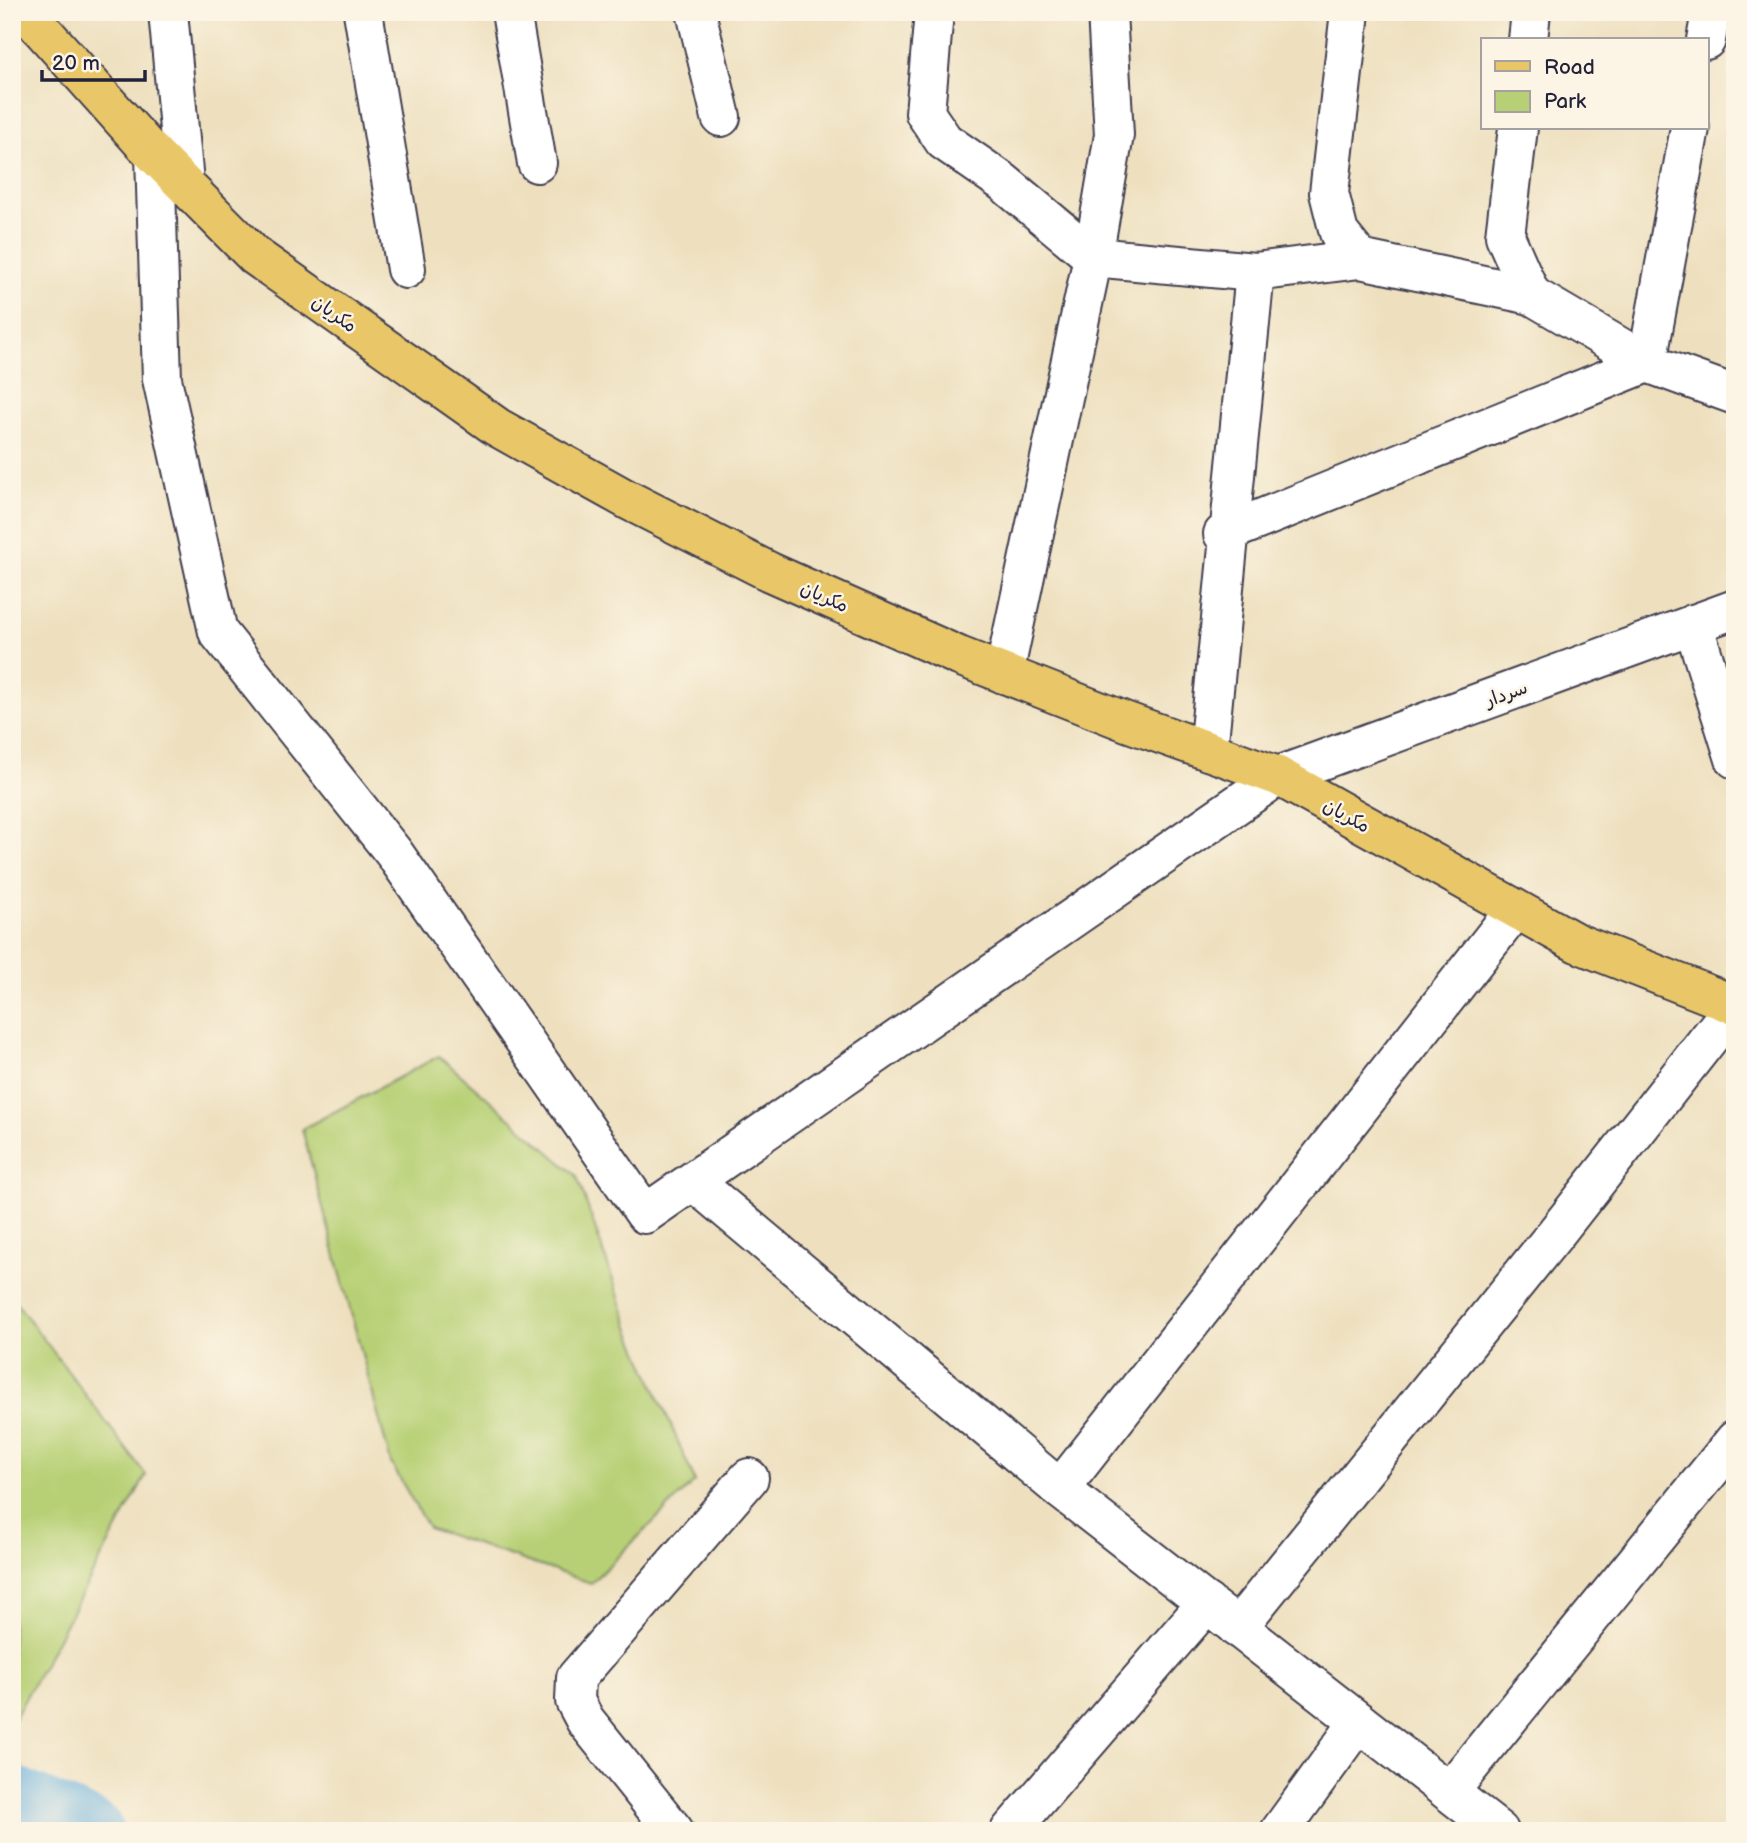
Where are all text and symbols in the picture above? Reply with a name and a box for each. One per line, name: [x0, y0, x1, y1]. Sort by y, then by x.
scale bar: [42, 38, 145, 82]
legend: [1481, 38, 1708, 130]
text: 20 m: [52, 51, 100, 76]
text: Road: [1544, 55, 1595, 80]
text: Park: [1544, 89, 1587, 114]
street label: مکریان: [307, 290, 361, 338]
street label: مکریان: [797, 577, 852, 618]
street label: سردار: [1480, 676, 1531, 713]
street label: مکریان: [1319, 794, 1374, 838]

